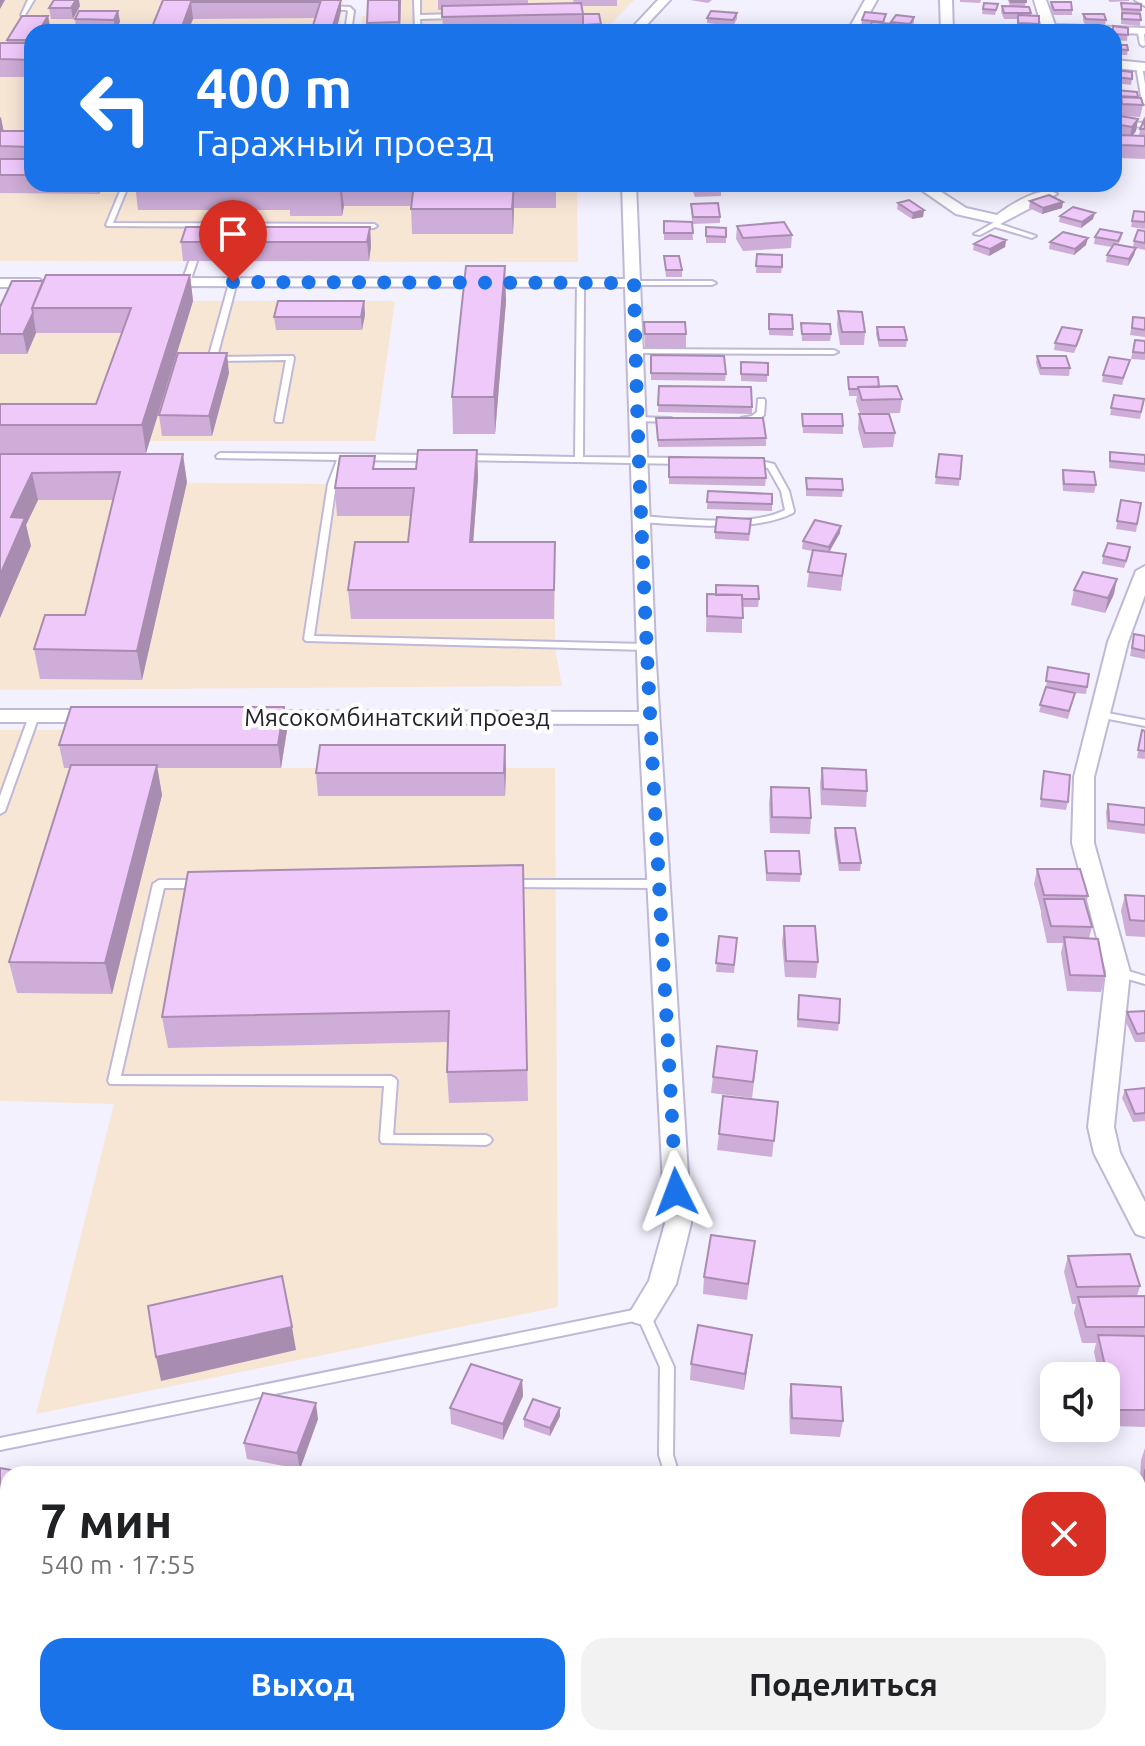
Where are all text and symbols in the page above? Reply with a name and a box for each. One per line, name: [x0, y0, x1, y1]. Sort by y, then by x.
icon: left: [64, 56, 168, 160]
text: 400 m: [196, 56, 352, 119]
text: Гаражный проезд: [196, 122, 494, 163]
pin: [199, 200, 267, 282]
icon: arrive: [211, 212, 255, 256]
street label: Мясокомбинатский проезд: [244, 704, 550, 731]
position arrow: [634, 1150, 718, 1234]
map controls: [1040, 1362, 1120, 1442]
button: sound: [1040, 1362, 1120, 1442]
button: close: [1022, 1492, 1106, 1576]
text: 7 мин: [40, 1493, 172, 1547]
text: 540 m · 17:55: [40, 1550, 196, 1579]
button: Выход: [40, 1638, 565, 1730]
button: Поделиться: [581, 1638, 1106, 1730]

